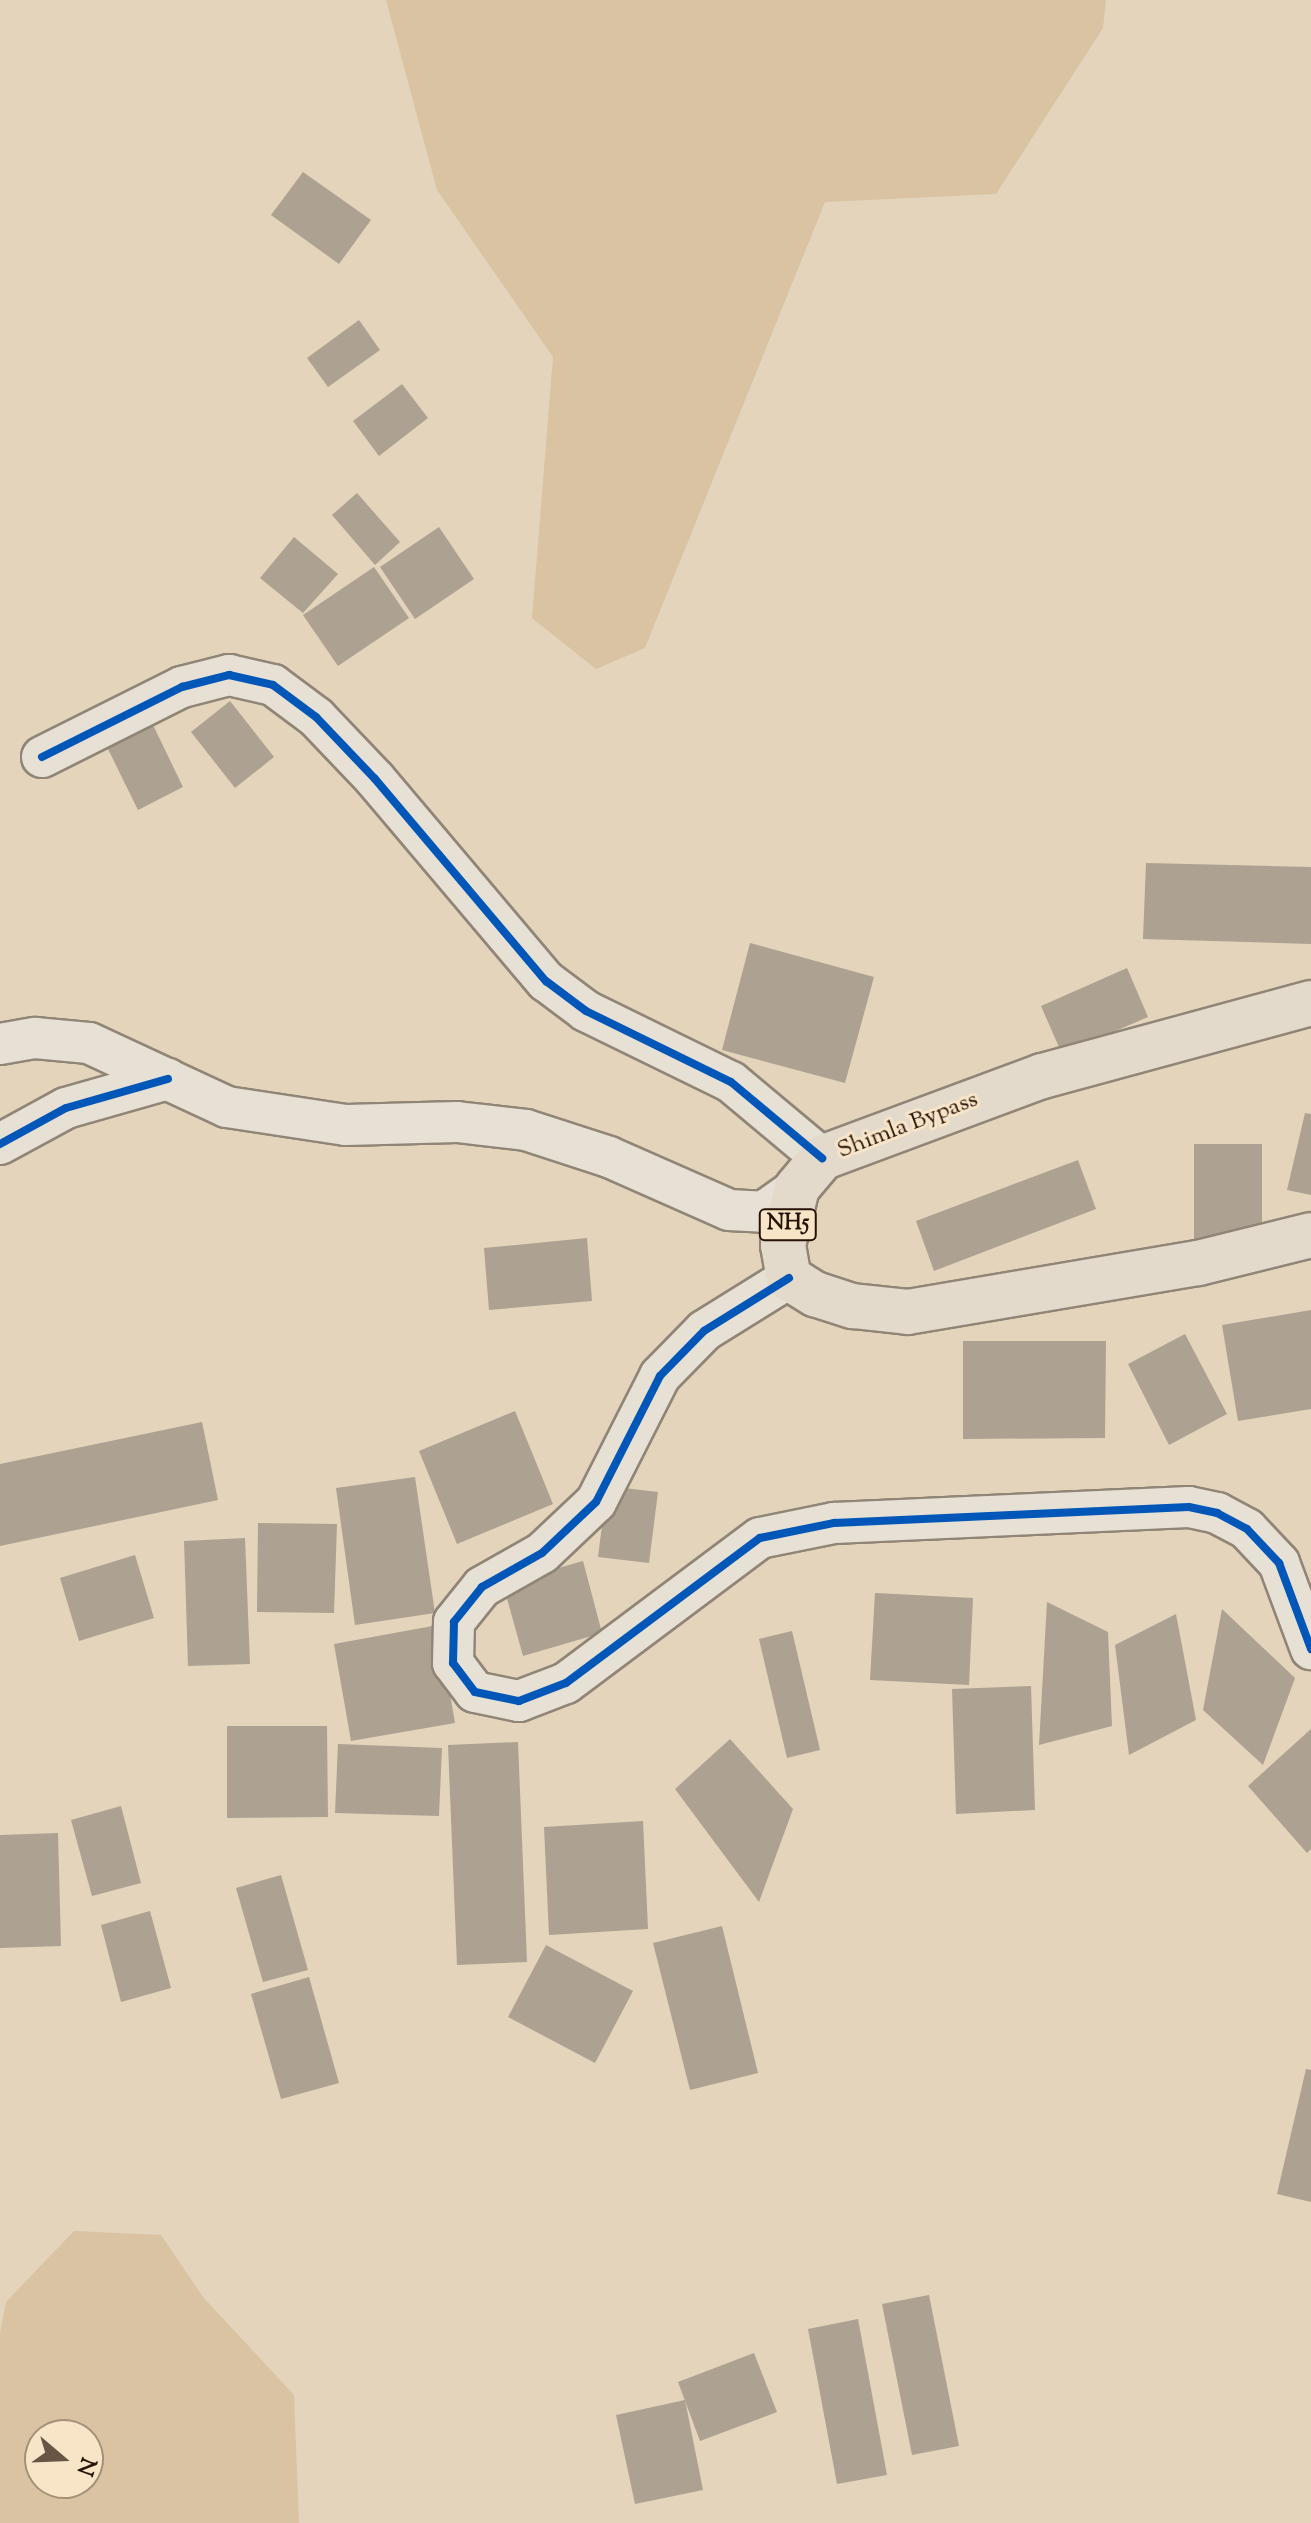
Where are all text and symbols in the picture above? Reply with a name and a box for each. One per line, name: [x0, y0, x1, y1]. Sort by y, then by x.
street label: Shimla Bypass: [834, 1086, 982, 1166]
road number: NH5: [758, 1207, 818, 1243]
north arrow: [24, 2419, 104, 2499]
text: N: [67, 2453, 103, 2480]

